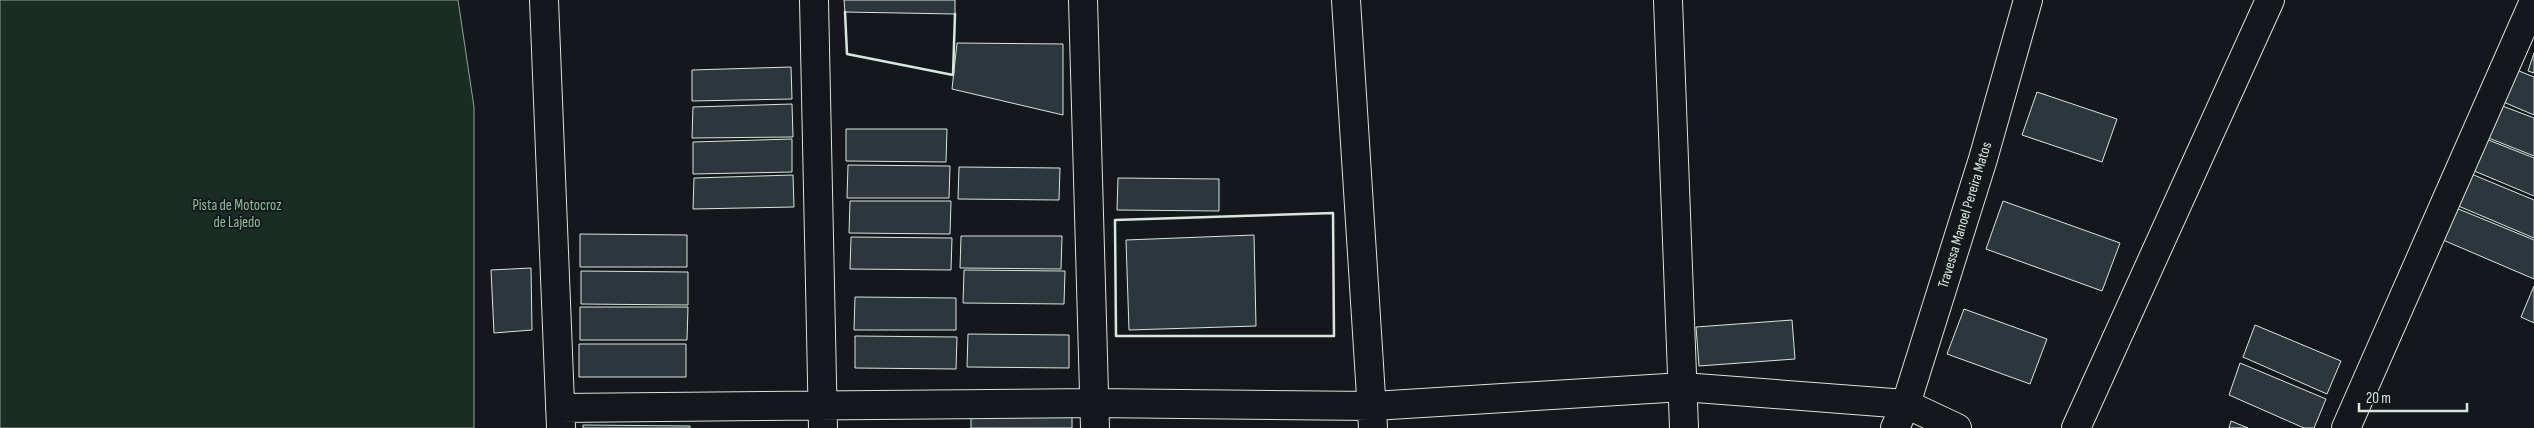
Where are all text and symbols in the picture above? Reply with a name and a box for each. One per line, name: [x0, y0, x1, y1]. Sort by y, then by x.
street label: Travessa Manoel Pereira Matos: [1934, 140, 1996, 290]
park label: Pista de Motocroz de Lajedo: [192, 196, 282, 232]
scale bar: [2359, 380, 2466, 412]
text: 20 m: [2366, 389, 2391, 408]

